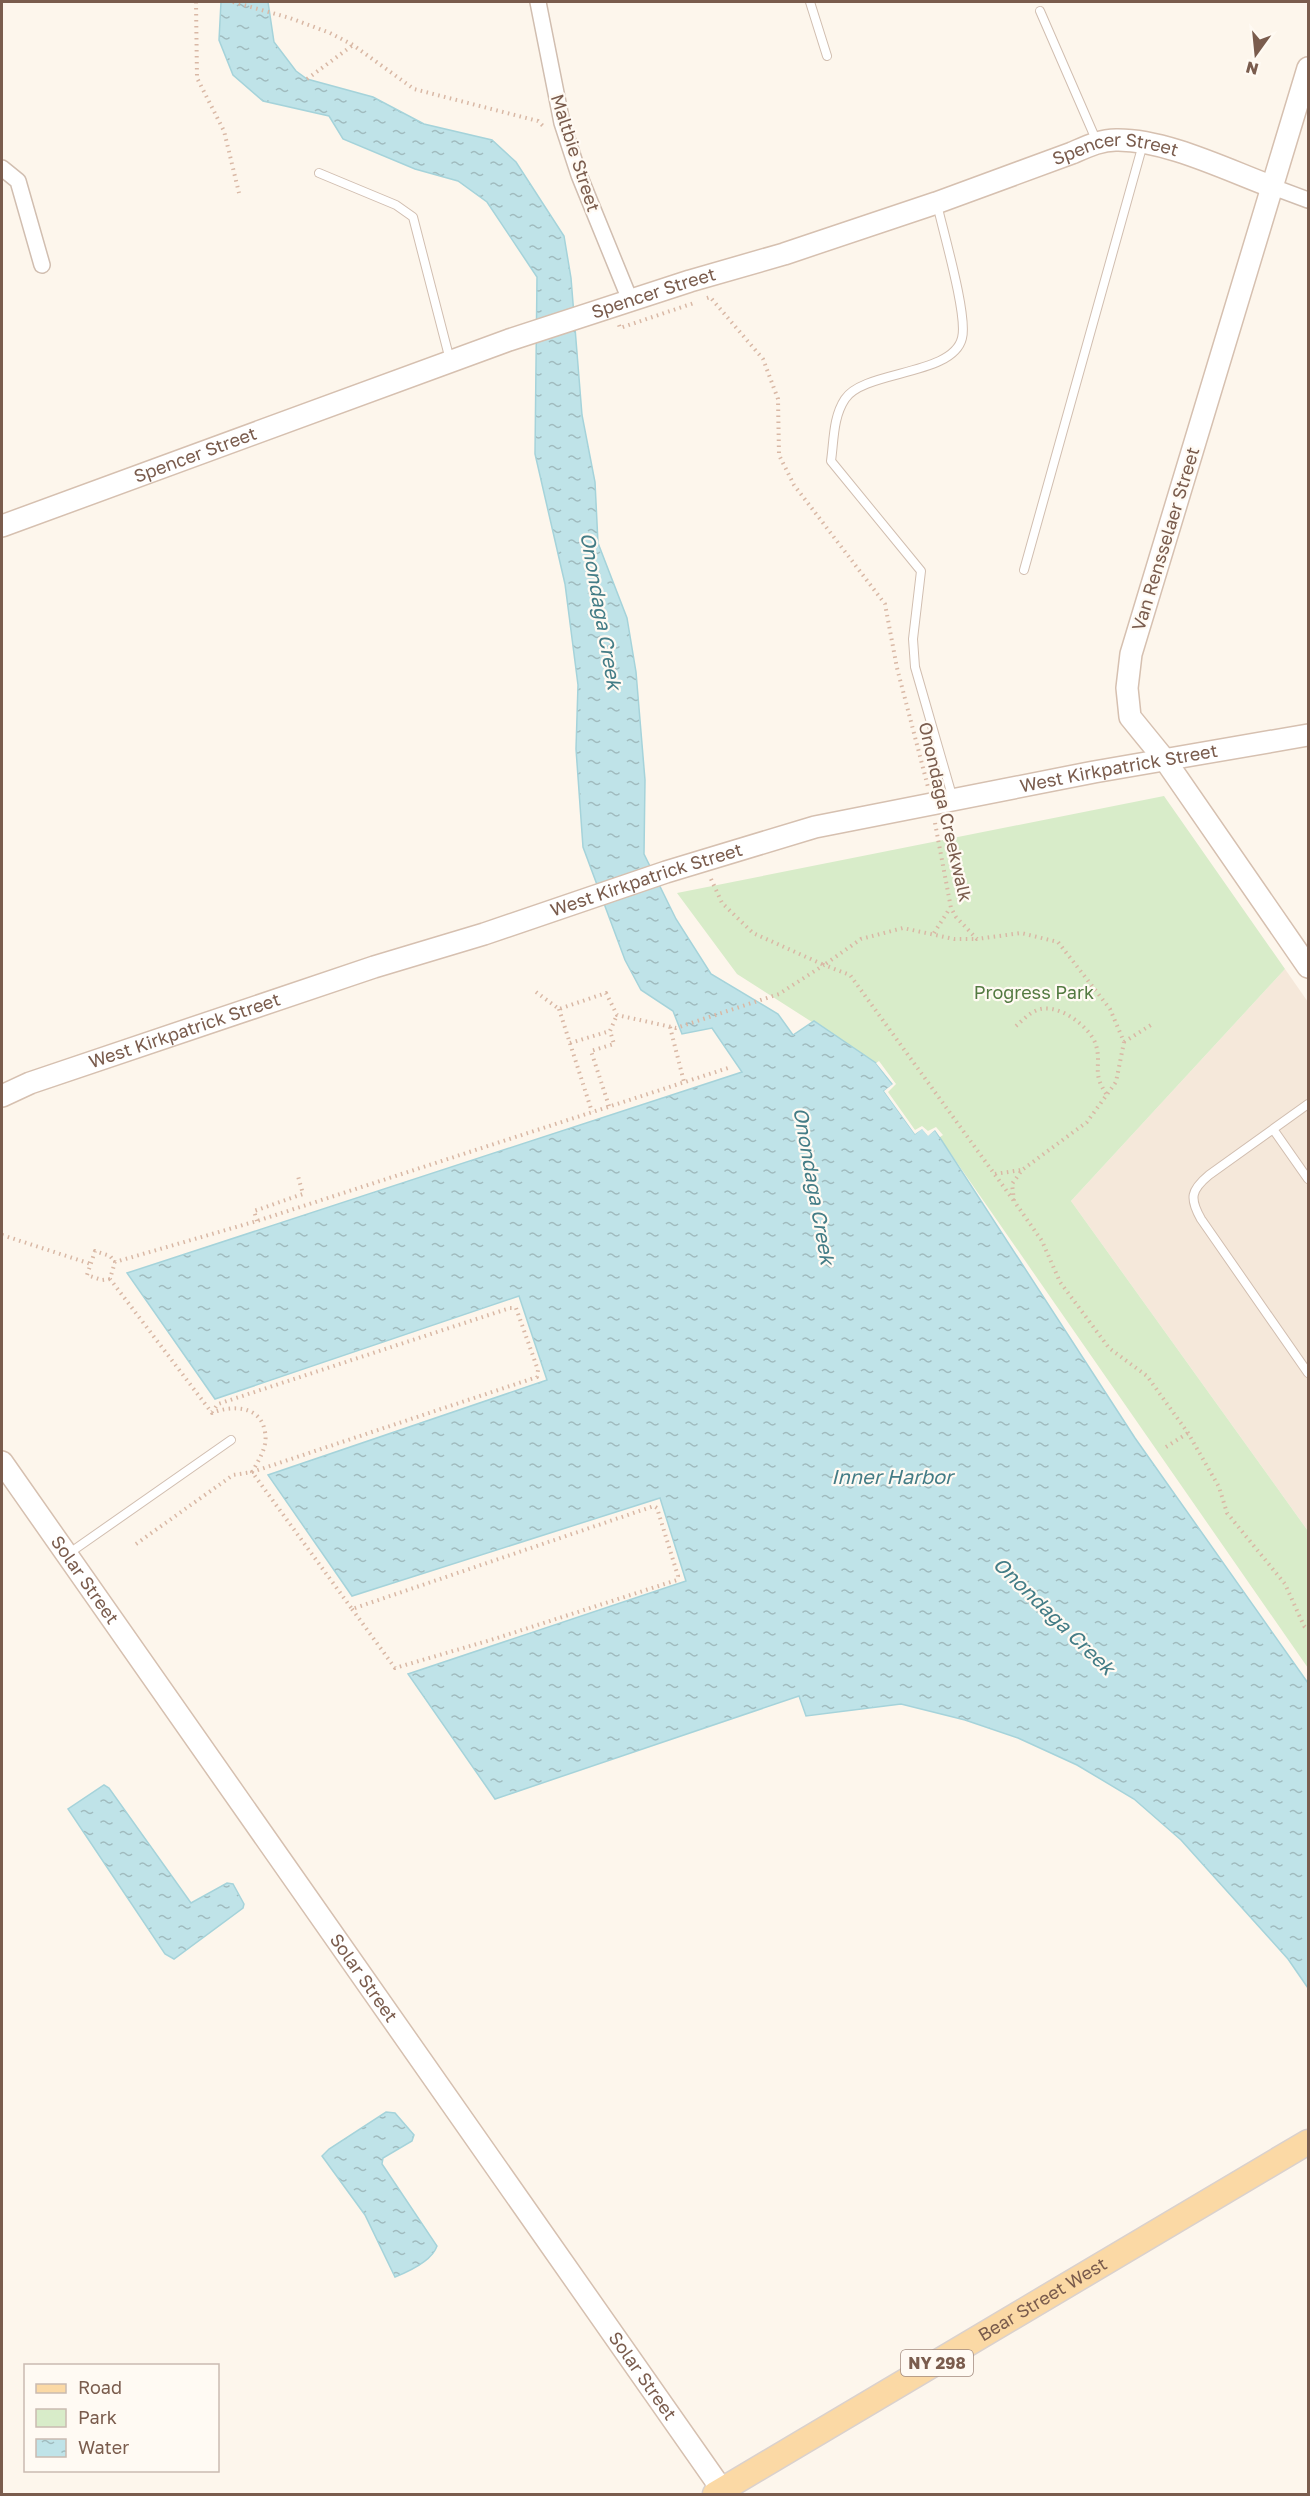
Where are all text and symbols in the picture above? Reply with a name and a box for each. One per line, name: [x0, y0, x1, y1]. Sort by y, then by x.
north arrow: [1226, 24, 1286, 84]
text: N: [1244, 57, 1261, 80]
street label: Maltbie Street: [547, 91, 605, 214]
street label: Spencer Street: [1049, 128, 1181, 169]
street label: Spencer Street: [588, 262, 718, 322]
street label: Spencer Street: [131, 422, 260, 487]
street label: Van Rensselaer Street: [1127, 444, 1203, 633]
water label: Onondaga Creek: [575, 530, 628, 694]
street label: Onondaga Creekwalk: [915, 720, 977, 904]
street label: West Kirkpatrick Street: [1018, 739, 1219, 796]
street label: West Kirkpatrick Street: [547, 838, 745, 921]
park label: Progress Park: [974, 981, 1094, 1003]
street label: West Kirkpatrick Street: [86, 987, 283, 1072]
water label: Onondaga Creek: [788, 1105, 841, 1269]
water label: Inner Harbor: [831, 1464, 956, 1488]
street label: Solar Street: [47, 1531, 124, 1628]
water label: Onondaga Creek: [988, 1551, 1122, 1682]
street label: Solar Street: [326, 1929, 403, 2026]
street label: Bear Street West: [974, 2252, 1110, 2345]
street label: Solar Street: [605, 2327, 682, 2424]
road number: NY 298: [901, 2350, 973, 2376]
legend: [24, 2364, 219, 2472]
text: Road: [78, 2376, 122, 2398]
text: Park: [78, 2406, 117, 2428]
text: Water: [78, 2436, 129, 2458]

